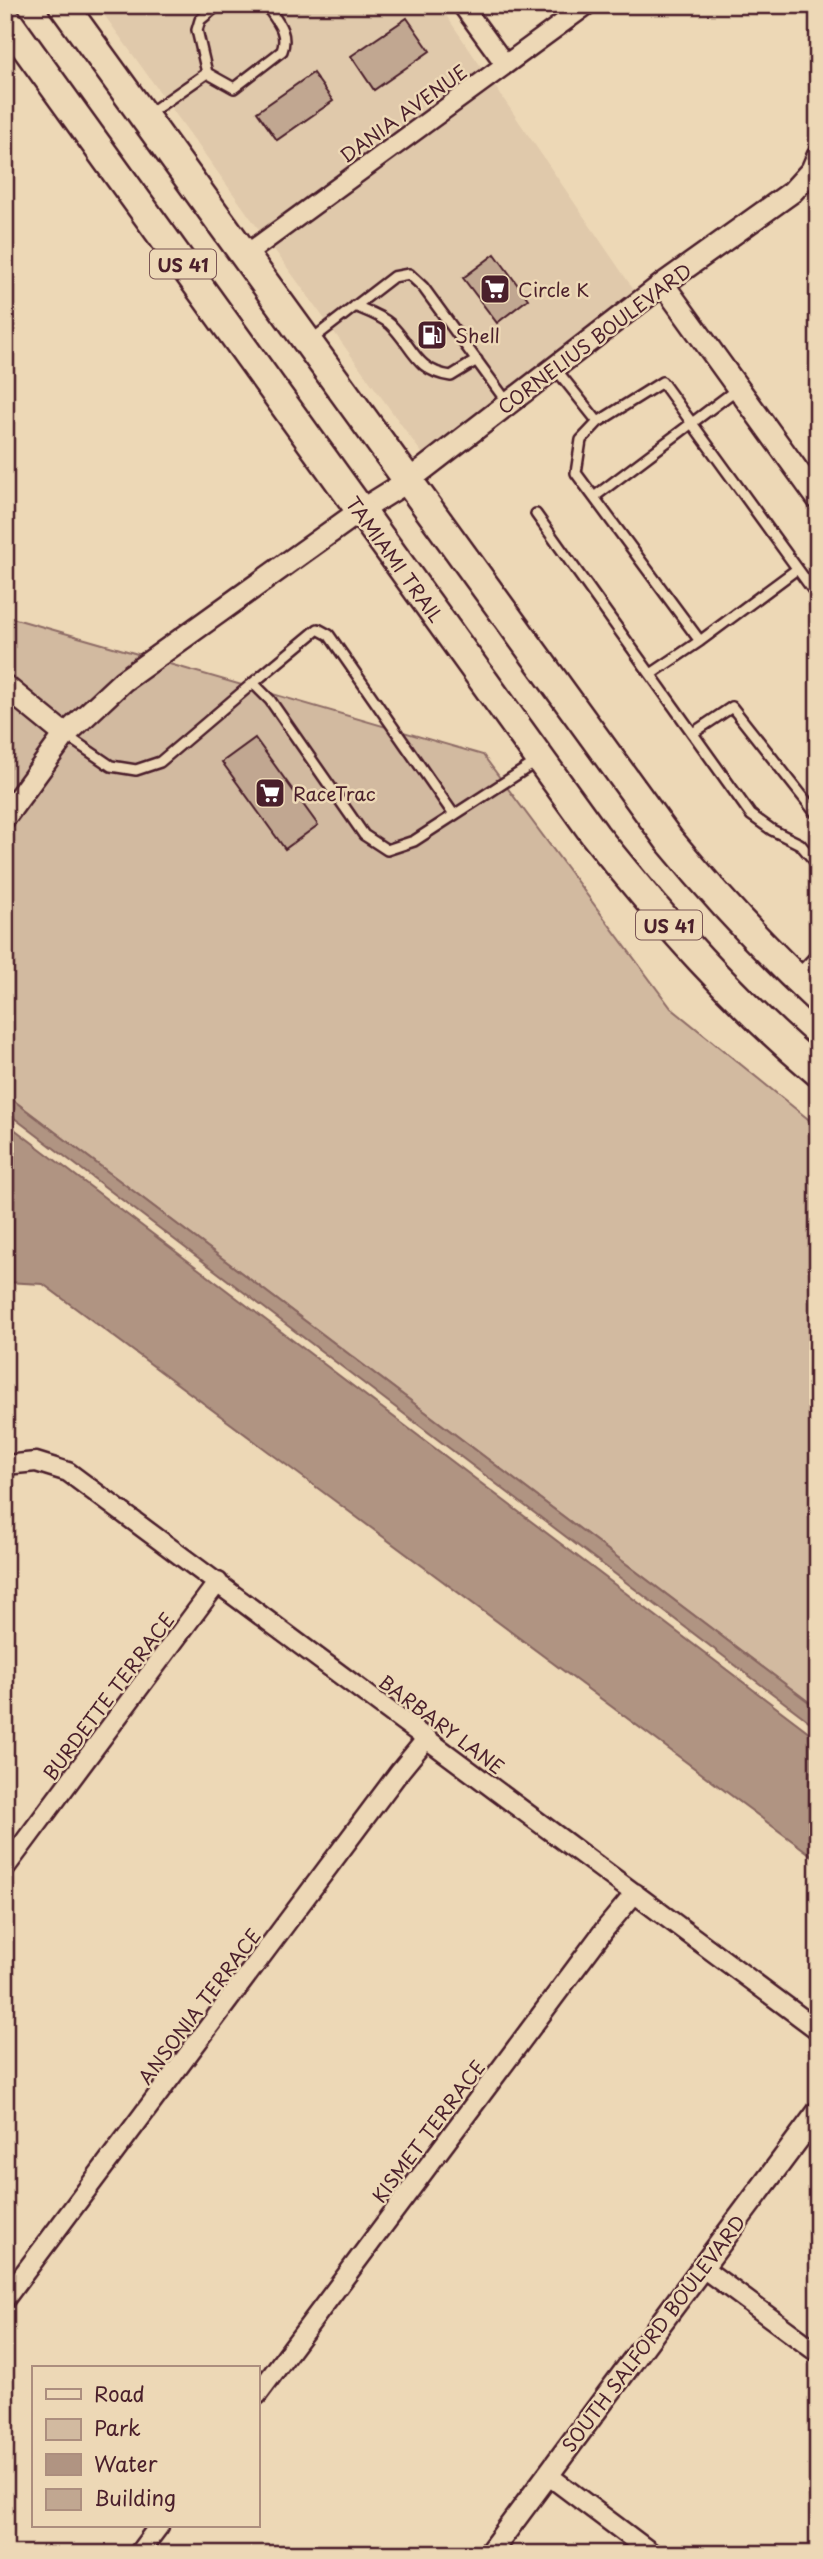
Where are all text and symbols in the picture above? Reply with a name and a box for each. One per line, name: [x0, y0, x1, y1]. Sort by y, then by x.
street label: DANIA AVENUE: [334, 57, 472, 169]
road number: US 41: [150, 250, 216, 278]
street label: CORNELIUS BOULEVARD: [491, 256, 697, 420]
supermarket icon: Circle K: [478, 272, 512, 306]
place label: Circle K: [518, 275, 589, 303]
fuel station icon: Shell: [415, 318, 449, 352]
place label: Shell: [455, 321, 500, 349]
street label: TAMIAMI TRAIL: [340, 490, 450, 628]
supermarket icon: RaceTrac: [253, 776, 287, 810]
place label: RaceTrac: [293, 779, 376, 807]
road number: US 41: [636, 910, 702, 940]
street label: BURDETTE TERRACE: [36, 1606, 180, 1786]
street label: BARBARY LANE: [373, 1668, 511, 1780]
street label: ANSONIA TERRACE: [131, 1922, 267, 2090]
street label: KISMET TERRACE: [365, 2054, 491, 2208]
street label: SOUTH SALFORD BOULEVARD: [555, 2209, 751, 2457]
legend: [32, 2366, 259, 2528]
text: Road: [94, 2377, 145, 2409]
text: Park: [94, 2411, 141, 2443]
text: Water: [94, 2447, 158, 2479]
text: Building: [94, 2481, 176, 2513]

